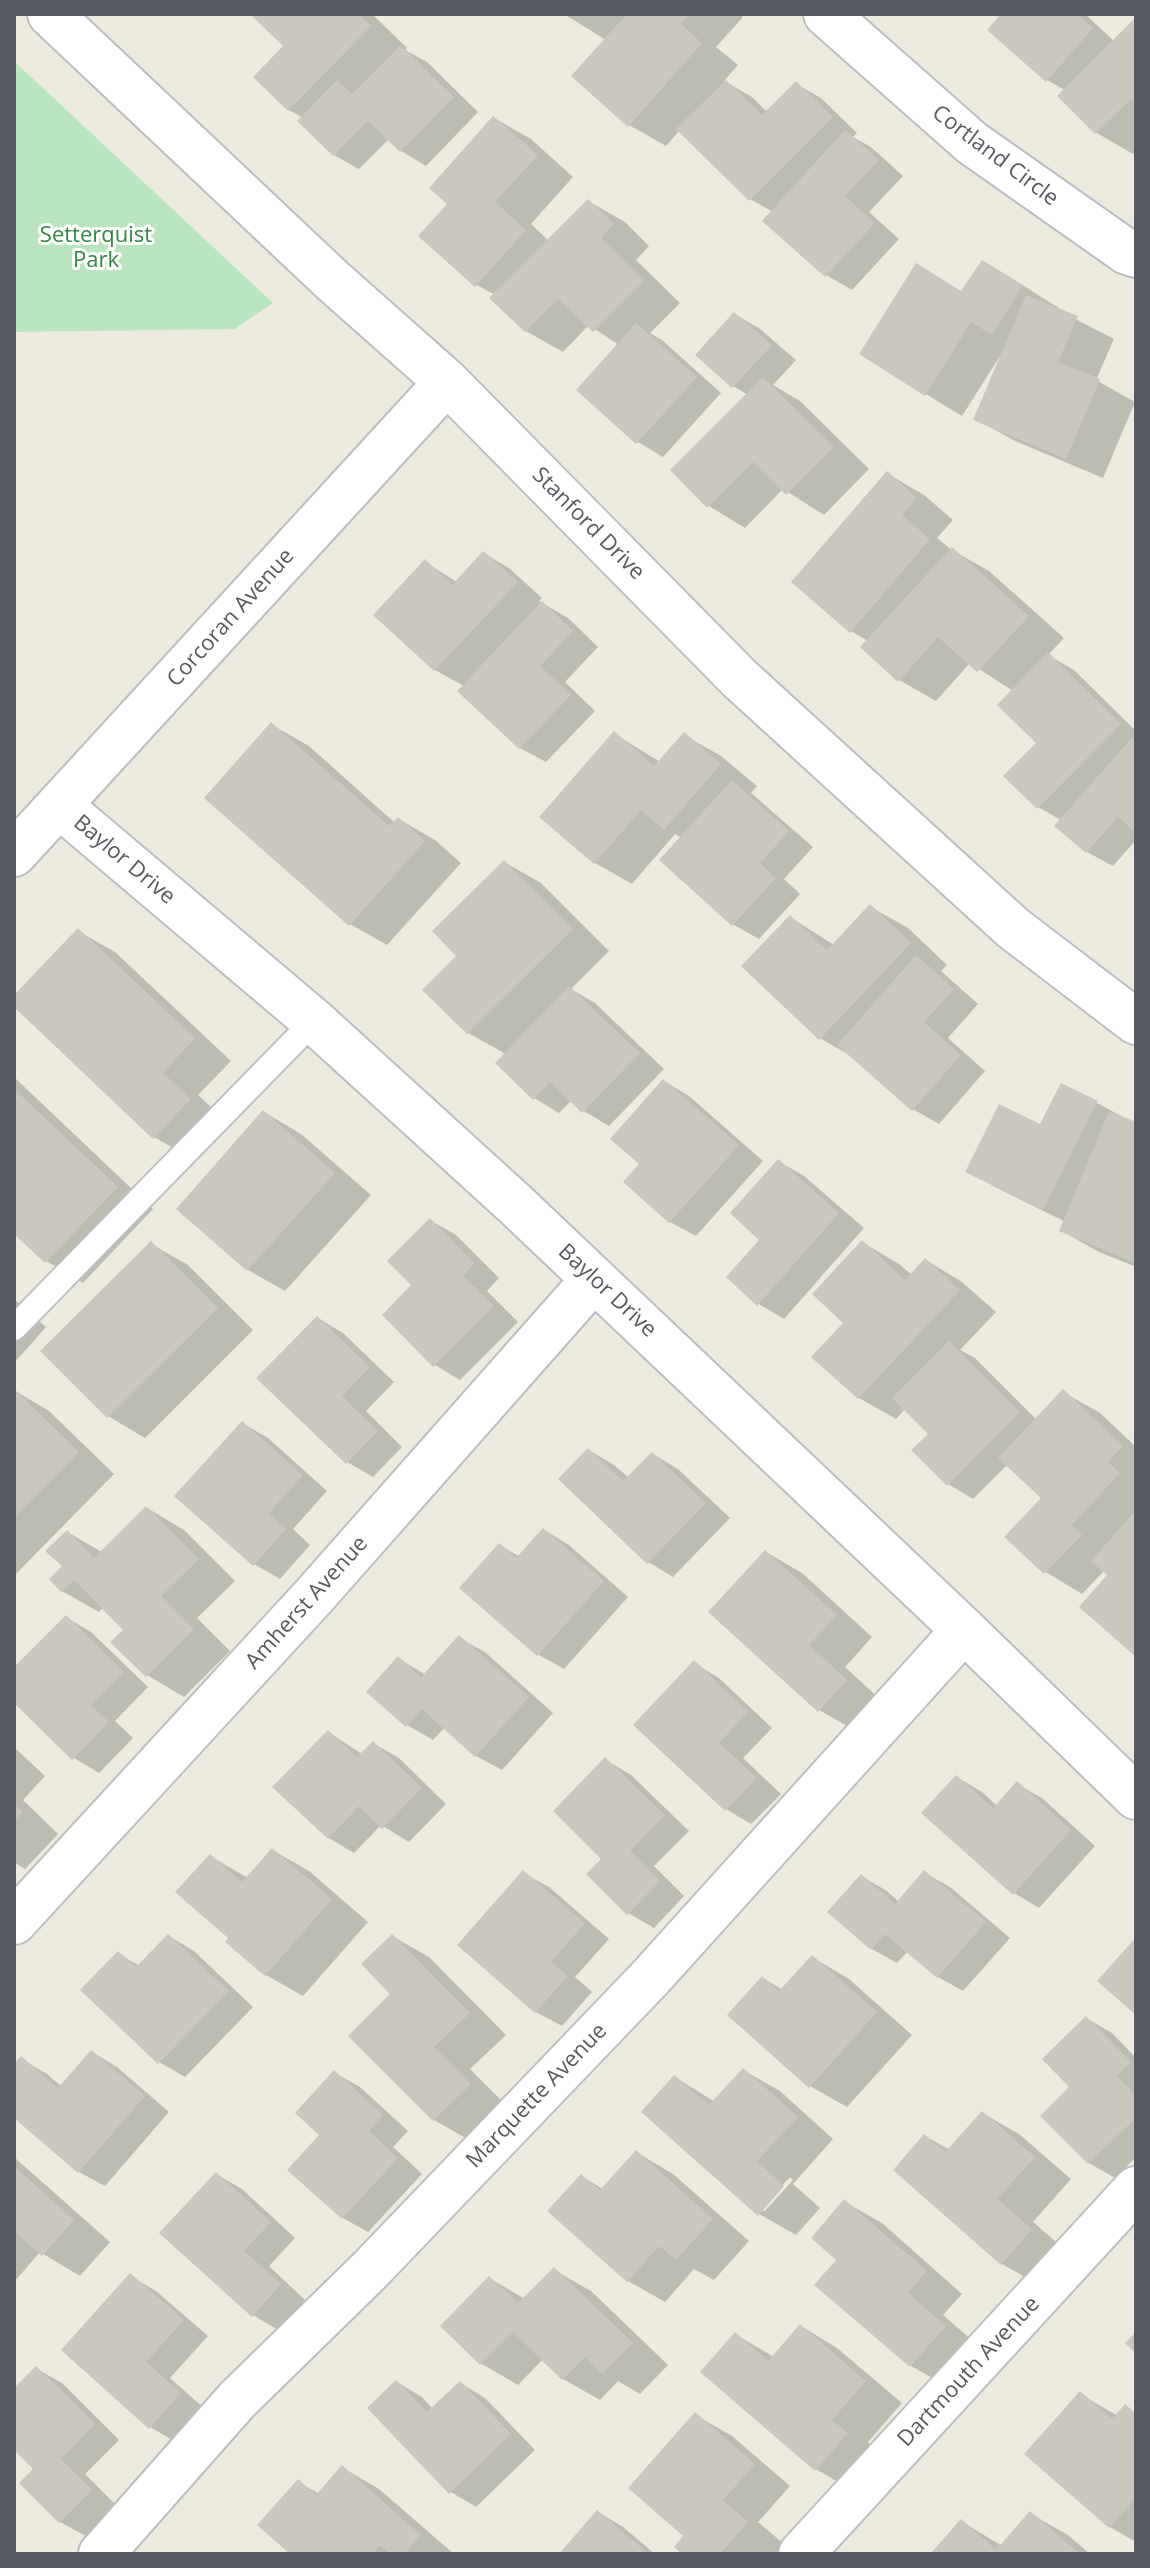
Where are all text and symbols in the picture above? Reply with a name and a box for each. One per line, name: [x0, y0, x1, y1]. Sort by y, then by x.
street label: Cortland Circle: [927, 100, 1063, 212]
park label: Setterquist Park: [40, 223, 152, 274]
street label: Stanford Drive: [526, 462, 650, 586]
street label: Corcoran Avenue: [162, 543, 300, 693]
street label: Baylor Drive: [68, 810, 180, 910]
street label: Baylor Drive: [552, 1239, 662, 1343]
street label: Amherst Avenue: [240, 1531, 374, 1675]
street label: Marquette Avenue: [461, 2018, 613, 2174]
street label: Dartmouth Avenue: [893, 2291, 1045, 2453]

